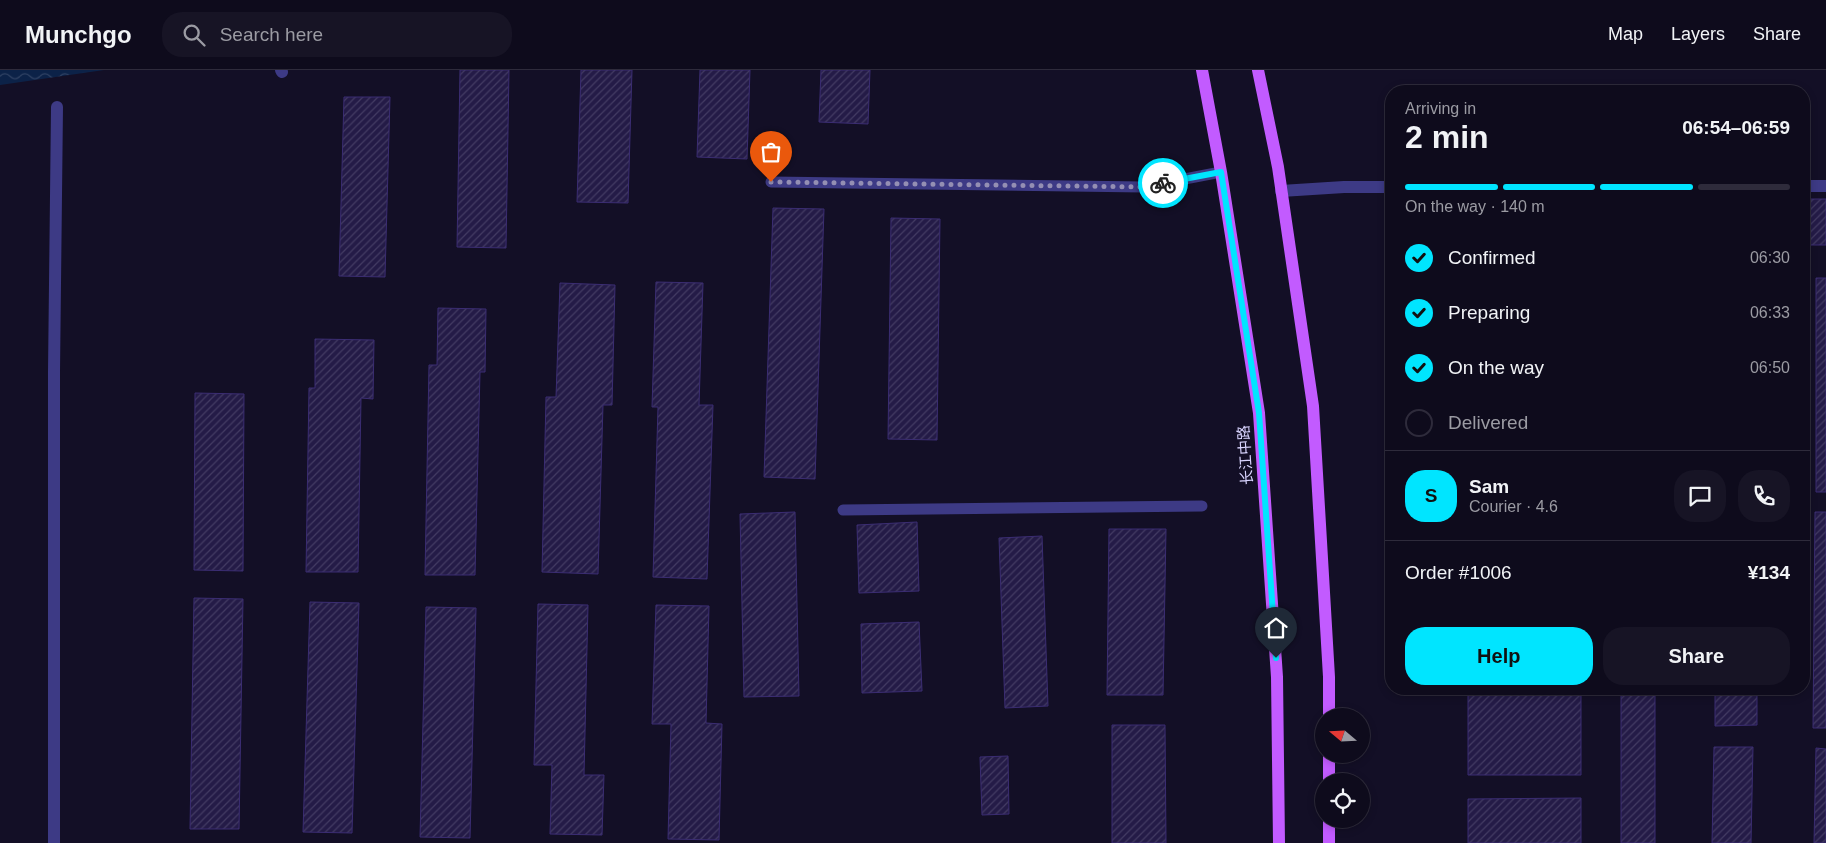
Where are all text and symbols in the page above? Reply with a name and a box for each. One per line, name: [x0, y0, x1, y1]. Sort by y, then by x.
search box: [162, 12, 512, 57]
text: Munchgo: [25, 21, 132, 48]
icon: search: [180, 21, 208, 49]
text: Search here: [220, 24, 323, 45]
text: Map: [1608, 24, 1643, 44]
text: Layers: [1671, 24, 1725, 44]
text: Share: [1753, 24, 1801, 44]
text: Arriving in: [1405, 100, 1476, 117]
text: 06:54–06:59: [1682, 117, 1790, 138]
text: 2 min: [1405, 119, 1489, 155]
pin: [750, 131, 792, 182]
icon: bag: [757, 138, 785, 166]
courier: [1138, 158, 1188, 208]
icon: bike: [1149, 169, 1177, 197]
text: On the way · 140 m: [1405, 198, 1545, 215]
icon: check: [1405, 244, 1433, 272]
text: Confirmed: [1448, 247, 1536, 268]
text: 06:30: [1750, 249, 1790, 266]
icon: check: [1405, 299, 1433, 327]
text: Preparing: [1448, 302, 1530, 323]
text: 06:33: [1750, 304, 1790, 321]
icon: check: [1405, 354, 1433, 382]
text: On the way: [1448, 357, 1544, 378]
text: 06:50: [1750, 359, 1790, 376]
text: Delivered: [1448, 412, 1528, 433]
street label: 长江中路: [1234, 424, 1256, 486]
button: chat: [1674, 470, 1726, 522]
button: phone: [1738, 470, 1790, 522]
text: Sam: [1469, 476, 1509, 497]
text: S: [1425, 485, 1437, 506]
text: Courier · 4.6: [1469, 498, 1558, 515]
text: Order #1006: [1405, 562, 1512, 583]
text: ¥134: [1748, 562, 1790, 583]
pin: [1255, 607, 1297, 658]
icon: home: [1262, 614, 1290, 642]
button: Help: [1405, 627, 1593, 685]
button: Share: [1603, 627, 1790, 685]
north arrow: [1315, 708, 1370, 762]
map controls: [1315, 708, 1370, 828]
button: locate: [1315, 773, 1370, 828]

